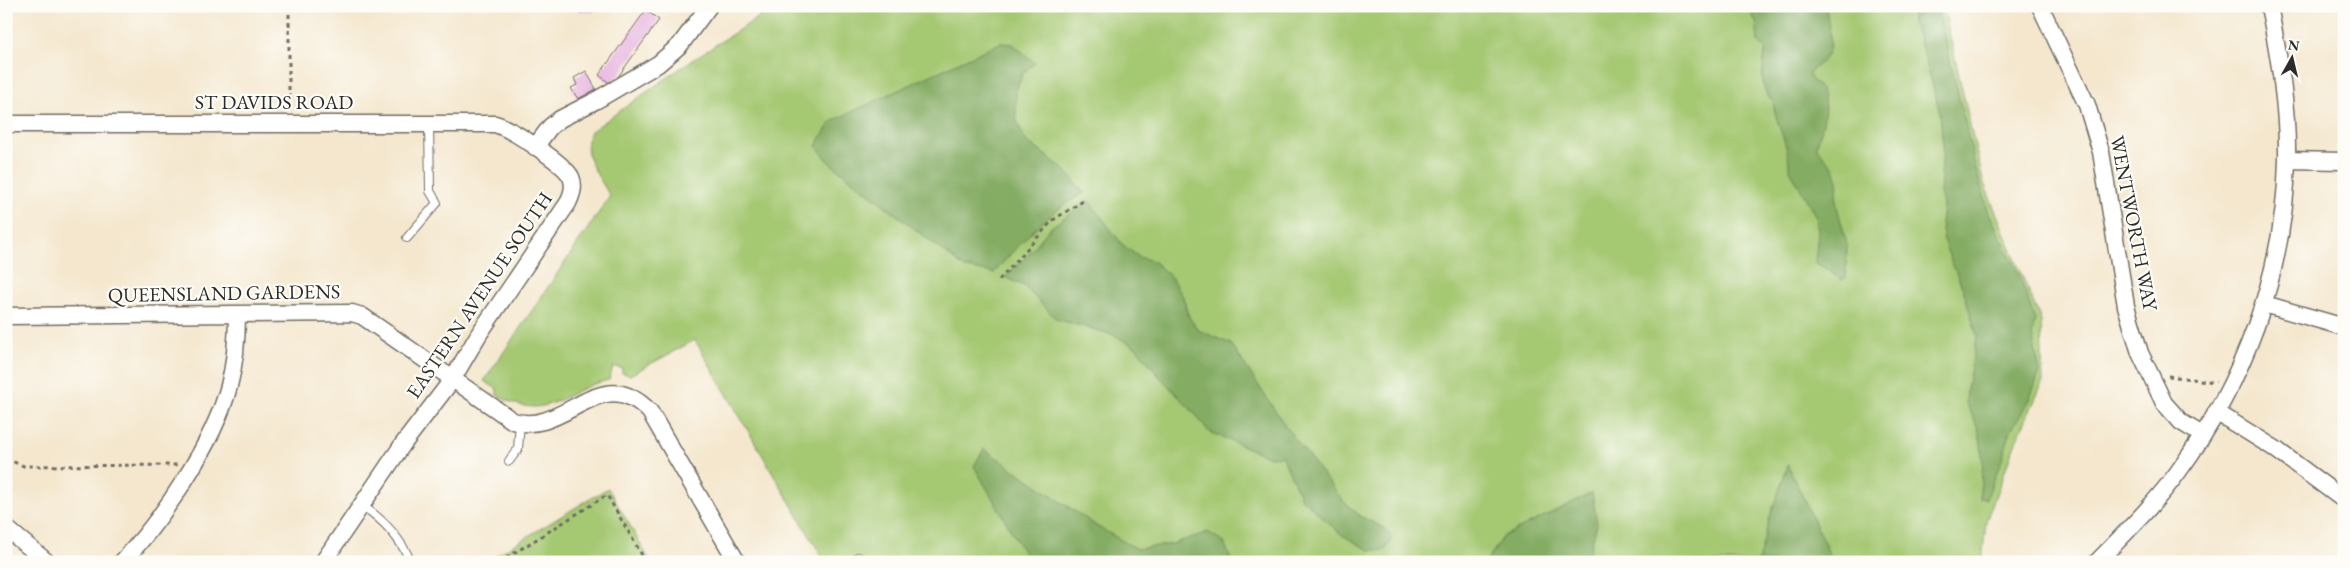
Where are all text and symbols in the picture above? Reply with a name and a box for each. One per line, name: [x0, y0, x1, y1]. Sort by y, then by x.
north arrow: [2268, 32, 2318, 82]
text: N: [2287, 35, 2301, 55]
street label: ST DAVIDS ROAD: [195, 89, 353, 115]
street label: WENTWORTH WAY: [2104, 133, 2164, 314]
street label: EASTERN AVENUE SOUTH: [400, 187, 558, 403]
street label: QUEENSLAND GARDENS: [108, 278, 340, 308]

